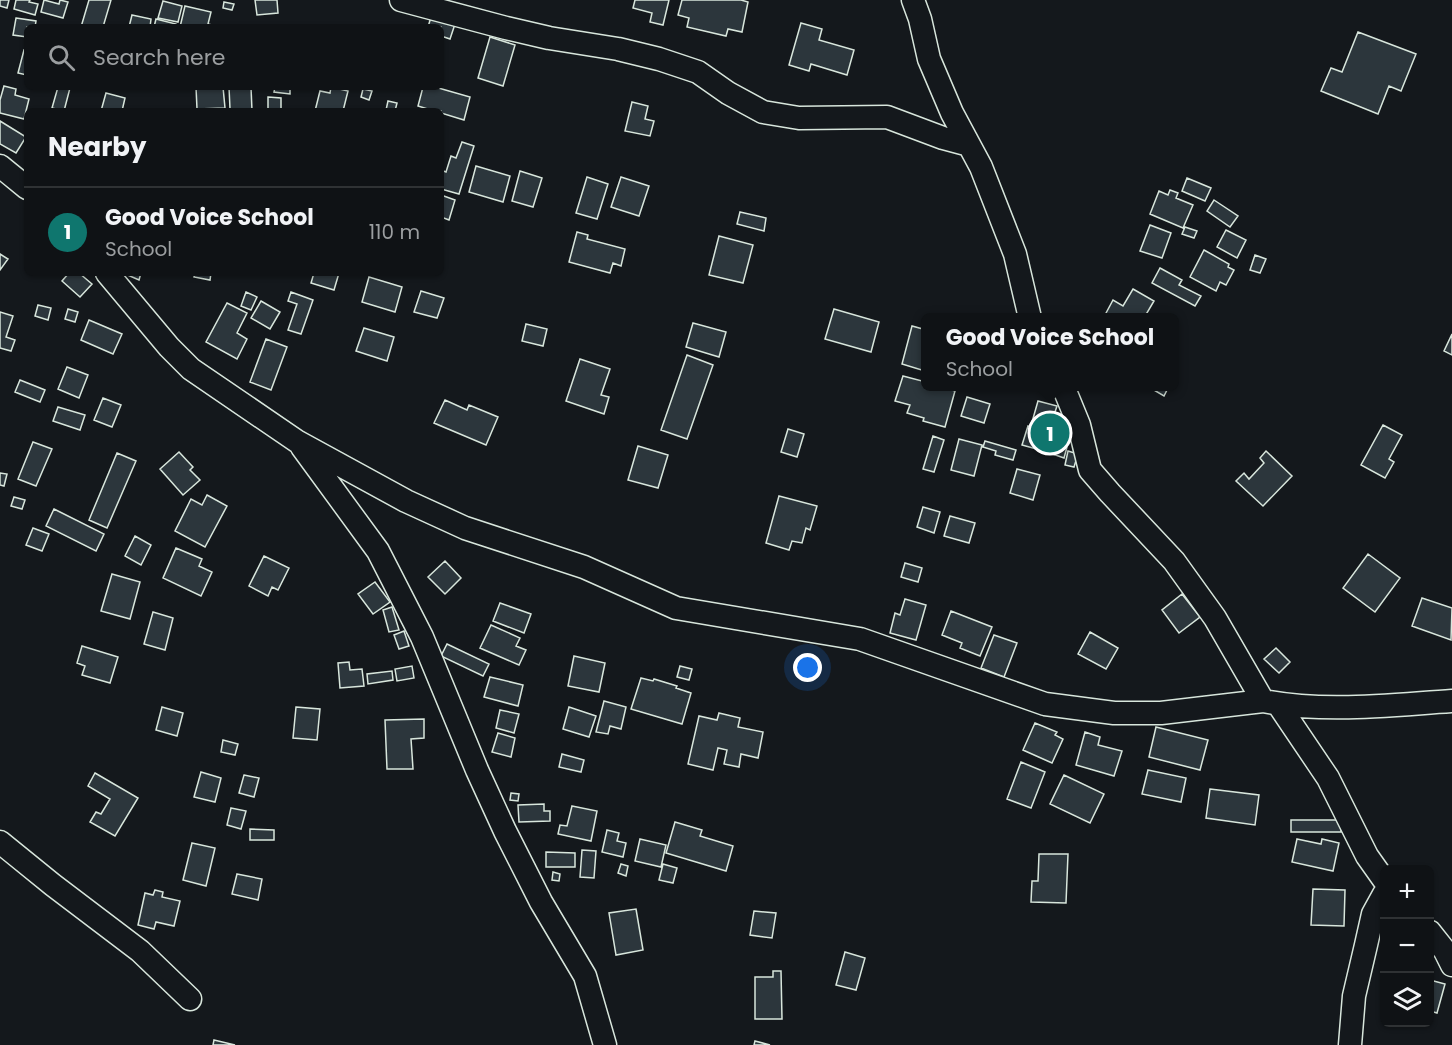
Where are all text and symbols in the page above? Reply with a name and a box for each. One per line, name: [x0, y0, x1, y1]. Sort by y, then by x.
search box: [24, 24, 444, 90]
icon: search: [45, 41, 78, 74]
text: Search here: [93, 42, 226, 73]
text: Nearby: [48, 129, 146, 165]
text: Good Voice School: [105, 202, 314, 233]
text: 1: [64, 218, 71, 246]
text: 110 m: [369, 218, 420, 246]
text: School: [105, 235, 172, 263]
popup: [921, 313, 1179, 391]
text: Good Voice School: [946, 322, 1154, 353]
text: School: [946, 355, 1013, 383]
pin: 1: [1030, 410, 1070, 456]
your location: [793, 653, 822, 682]
map controls: [1380, 865, 1434, 1027]
button: +: [1380, 865, 1434, 919]
button: −: [1380, 919, 1434, 973]
button: layers: [1380, 973, 1434, 1027]

